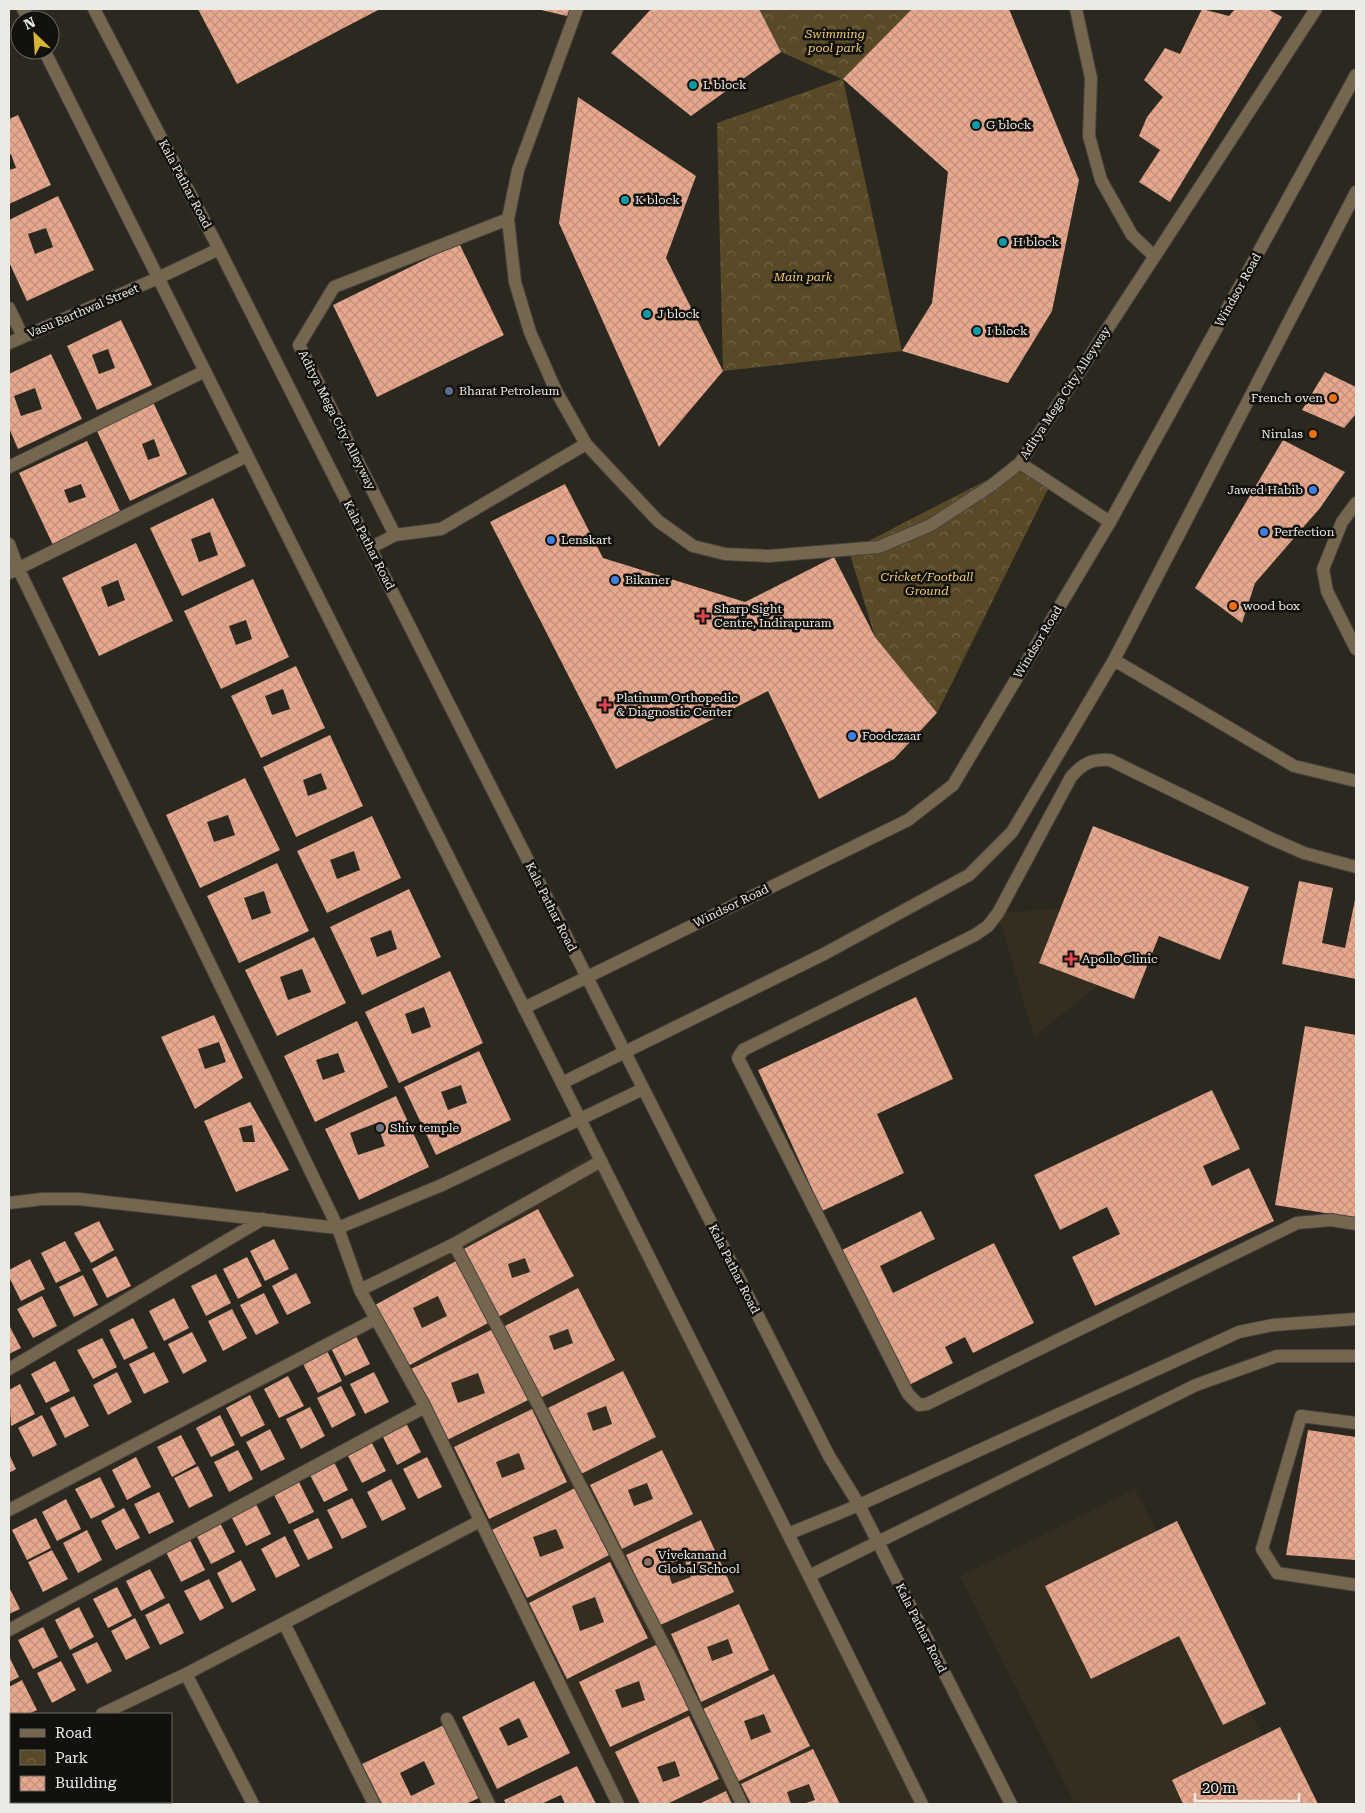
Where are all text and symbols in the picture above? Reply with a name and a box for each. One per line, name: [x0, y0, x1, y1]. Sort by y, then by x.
north arrow: [10, 10, 60, 60]
text: N: [21, 14, 38, 33]
park label: Swimming pool park: [804, 27, 865, 55]
place label: L block: [703, 78, 747, 92]
marker: L block: [687, 79, 699, 91]
place label: G block: [986, 118, 1032, 132]
marker: G block: [970, 119, 982, 131]
street label: Kala Pathar Road: [156, 137, 214, 231]
place label: K block: [635, 193, 680, 207]
marker: K block: [619, 194, 631, 206]
place label: H block: [1013, 235, 1060, 249]
marker: H block: [997, 236, 1009, 248]
street label: Windsor Road: [1212, 251, 1264, 329]
park label: Main park: [773, 270, 833, 284]
street label: Vasu Barthwal Street: [25, 281, 141, 341]
place label: J block: [657, 307, 700, 321]
marker: J block: [641, 308, 653, 320]
street label: Aditya Mega City Alleyway: [1017, 323, 1114, 462]
place label: I block: [987, 324, 1028, 338]
marker: I block: [971, 325, 983, 337]
street label: Aditya Mega City Alleyway: [296, 348, 379, 493]
place label: Bharat Petroleum: [459, 384, 559, 398]
marker: Bharat Petroleum: [443, 385, 455, 397]
place label: French oven: [1251, 391, 1323, 405]
marker: French oven: [1327, 392, 1339, 404]
place label: Nirulas: [1261, 427, 1303, 441]
marker: Nirulas: [1307, 428, 1319, 440]
place label: Jawed Habib: [1228, 483, 1303, 497]
marker: Jawed Habib: [1307, 484, 1319, 496]
street label: Kala Pathar Road: [340, 498, 398, 592]
place label: Perfection: [1274, 525, 1335, 539]
marker: Perfection: [1258, 526, 1270, 538]
place label: Lenskart: [561, 533, 612, 547]
marker: Lenskart: [545, 534, 557, 546]
park label: Cricket/Football Ground: [881, 570, 974, 598]
place label: Bikaner: [625, 573, 670, 587]
marker: Bikaner: [609, 574, 621, 586]
place label: wood box: [1243, 599, 1300, 613]
marker: wood box: [1227, 600, 1239, 612]
place label: Sharp Sight Centre, Indirapuram: [714, 602, 832, 630]
street label: Windsor Road: [1011, 603, 1065, 681]
marker: Sharp Sight Centre, Indirapuram: [696, 609, 710, 623]
place label: Platinum Orthopedic & Diagnostic Center: [616, 691, 738, 719]
marker: Platinum Orthopedic & Diagnostic Center: [598, 698, 612, 712]
place label: Foodczaar: [862, 729, 921, 743]
marker: Foodczaar: [846, 730, 858, 742]
street label: Kala Pathar Road: [522, 860, 580, 954]
street label: Windsor Road: [691, 882, 771, 930]
marker: Apollo Clinic: [1064, 952, 1078, 966]
place label: Apollo Clinic: [1082, 952, 1158, 966]
place label: Shiv temple: [390, 1121, 459, 1135]
marker: Shiv temple: [374, 1122, 386, 1134]
street label: Kala Pathar Road: [705, 1222, 763, 1316]
place label: Vivekanand Global School: [658, 1548, 740, 1576]
marker: Vivekanand Global School: [642, 1556, 654, 1568]
street label: Kala Pathar Road: [892, 1581, 950, 1675]
legend: [10, 1713, 172, 1803]
text: Road: [55, 1724, 92, 1742]
text: Park: [55, 1749, 89, 1767]
scale bar: [1195, 1770, 1299, 1802]
text: Building: [55, 1774, 117, 1792]
text: 20 m: [1202, 1779, 1237, 1797]

